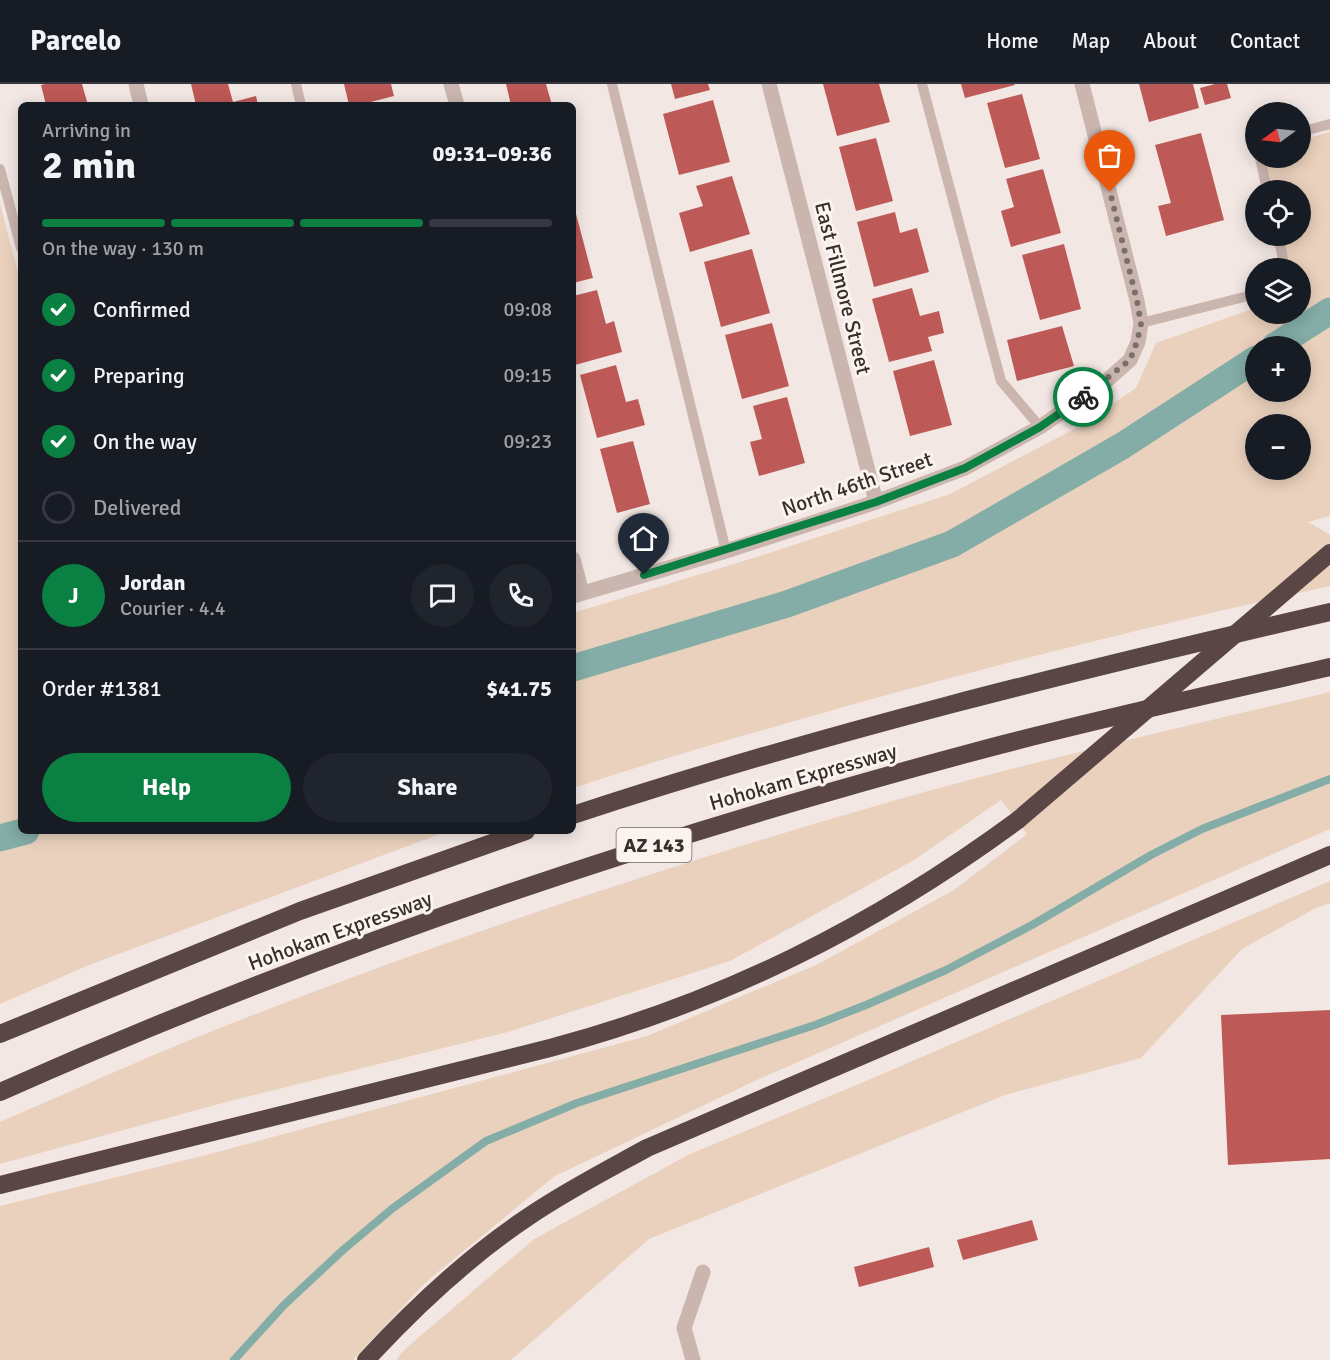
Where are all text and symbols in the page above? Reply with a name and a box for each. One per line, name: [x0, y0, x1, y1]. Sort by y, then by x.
text: Parcelo: [30, 24, 121, 58]
text: Home: [986, 28, 1039, 54]
text: Map: [1072, 28, 1110, 54]
text: About: [1143, 28, 1197, 54]
text: Contact: [1230, 28, 1300, 54]
north arrow: [1245, 102, 1311, 168]
map controls: [1245, 102, 1311, 480]
text: Arriving in: [42, 118, 131, 143]
pin: [1084, 130, 1135, 192]
icon: bag: [1093, 139, 1126, 172]
text: 09:31–09:36: [433, 140, 552, 167]
text: 2 min: [42, 141, 136, 189]
button: locate: [1245, 180, 1311, 246]
street label: East Fillmore Street: [809, 199, 877, 377]
text: On the way · 130 m: [42, 236, 204, 261]
button: layers: [1245, 258, 1311, 324]
icon: check: [42, 293, 75, 326]
text: Confirmed: [93, 296, 191, 323]
text: 09:08: [503, 297, 552, 322]
button: +: [1245, 336, 1311, 402]
icon: check: [42, 359, 75, 392]
text: Preparing: [93, 362, 185, 389]
text: 09:15: [503, 363, 552, 388]
courier: [1053, 367, 1113, 427]
icon: bike: [1067, 381, 1100, 414]
button: −: [1245, 414, 1311, 480]
icon: check: [42, 425, 75, 458]
text: On the way: [93, 428, 197, 455]
text: 09:23: [503, 429, 552, 454]
street label: North 46th Street: [778, 446, 936, 522]
text: Delivered: [93, 494, 181, 521]
pin: [618, 513, 669, 575]
icon: home: [627, 522, 660, 555]
button: chat: [411, 564, 474, 627]
button: phone: [489, 564, 552, 627]
text: Jordan: [120, 569, 186, 596]
text: J: [68, 582, 79, 609]
text: Courier · 4.4: [120, 596, 226, 621]
text: Order #1381: [42, 675, 162, 702]
text: $41.75: [486, 675, 552, 702]
street label: Hohokam Expressway: [706, 738, 900, 816]
button: Help: [42, 753, 291, 822]
button: Share: [303, 753, 552, 822]
road number: AZ 143: [616, 828, 692, 862]
street label: Hohokam Expressway: [244, 886, 436, 976]

